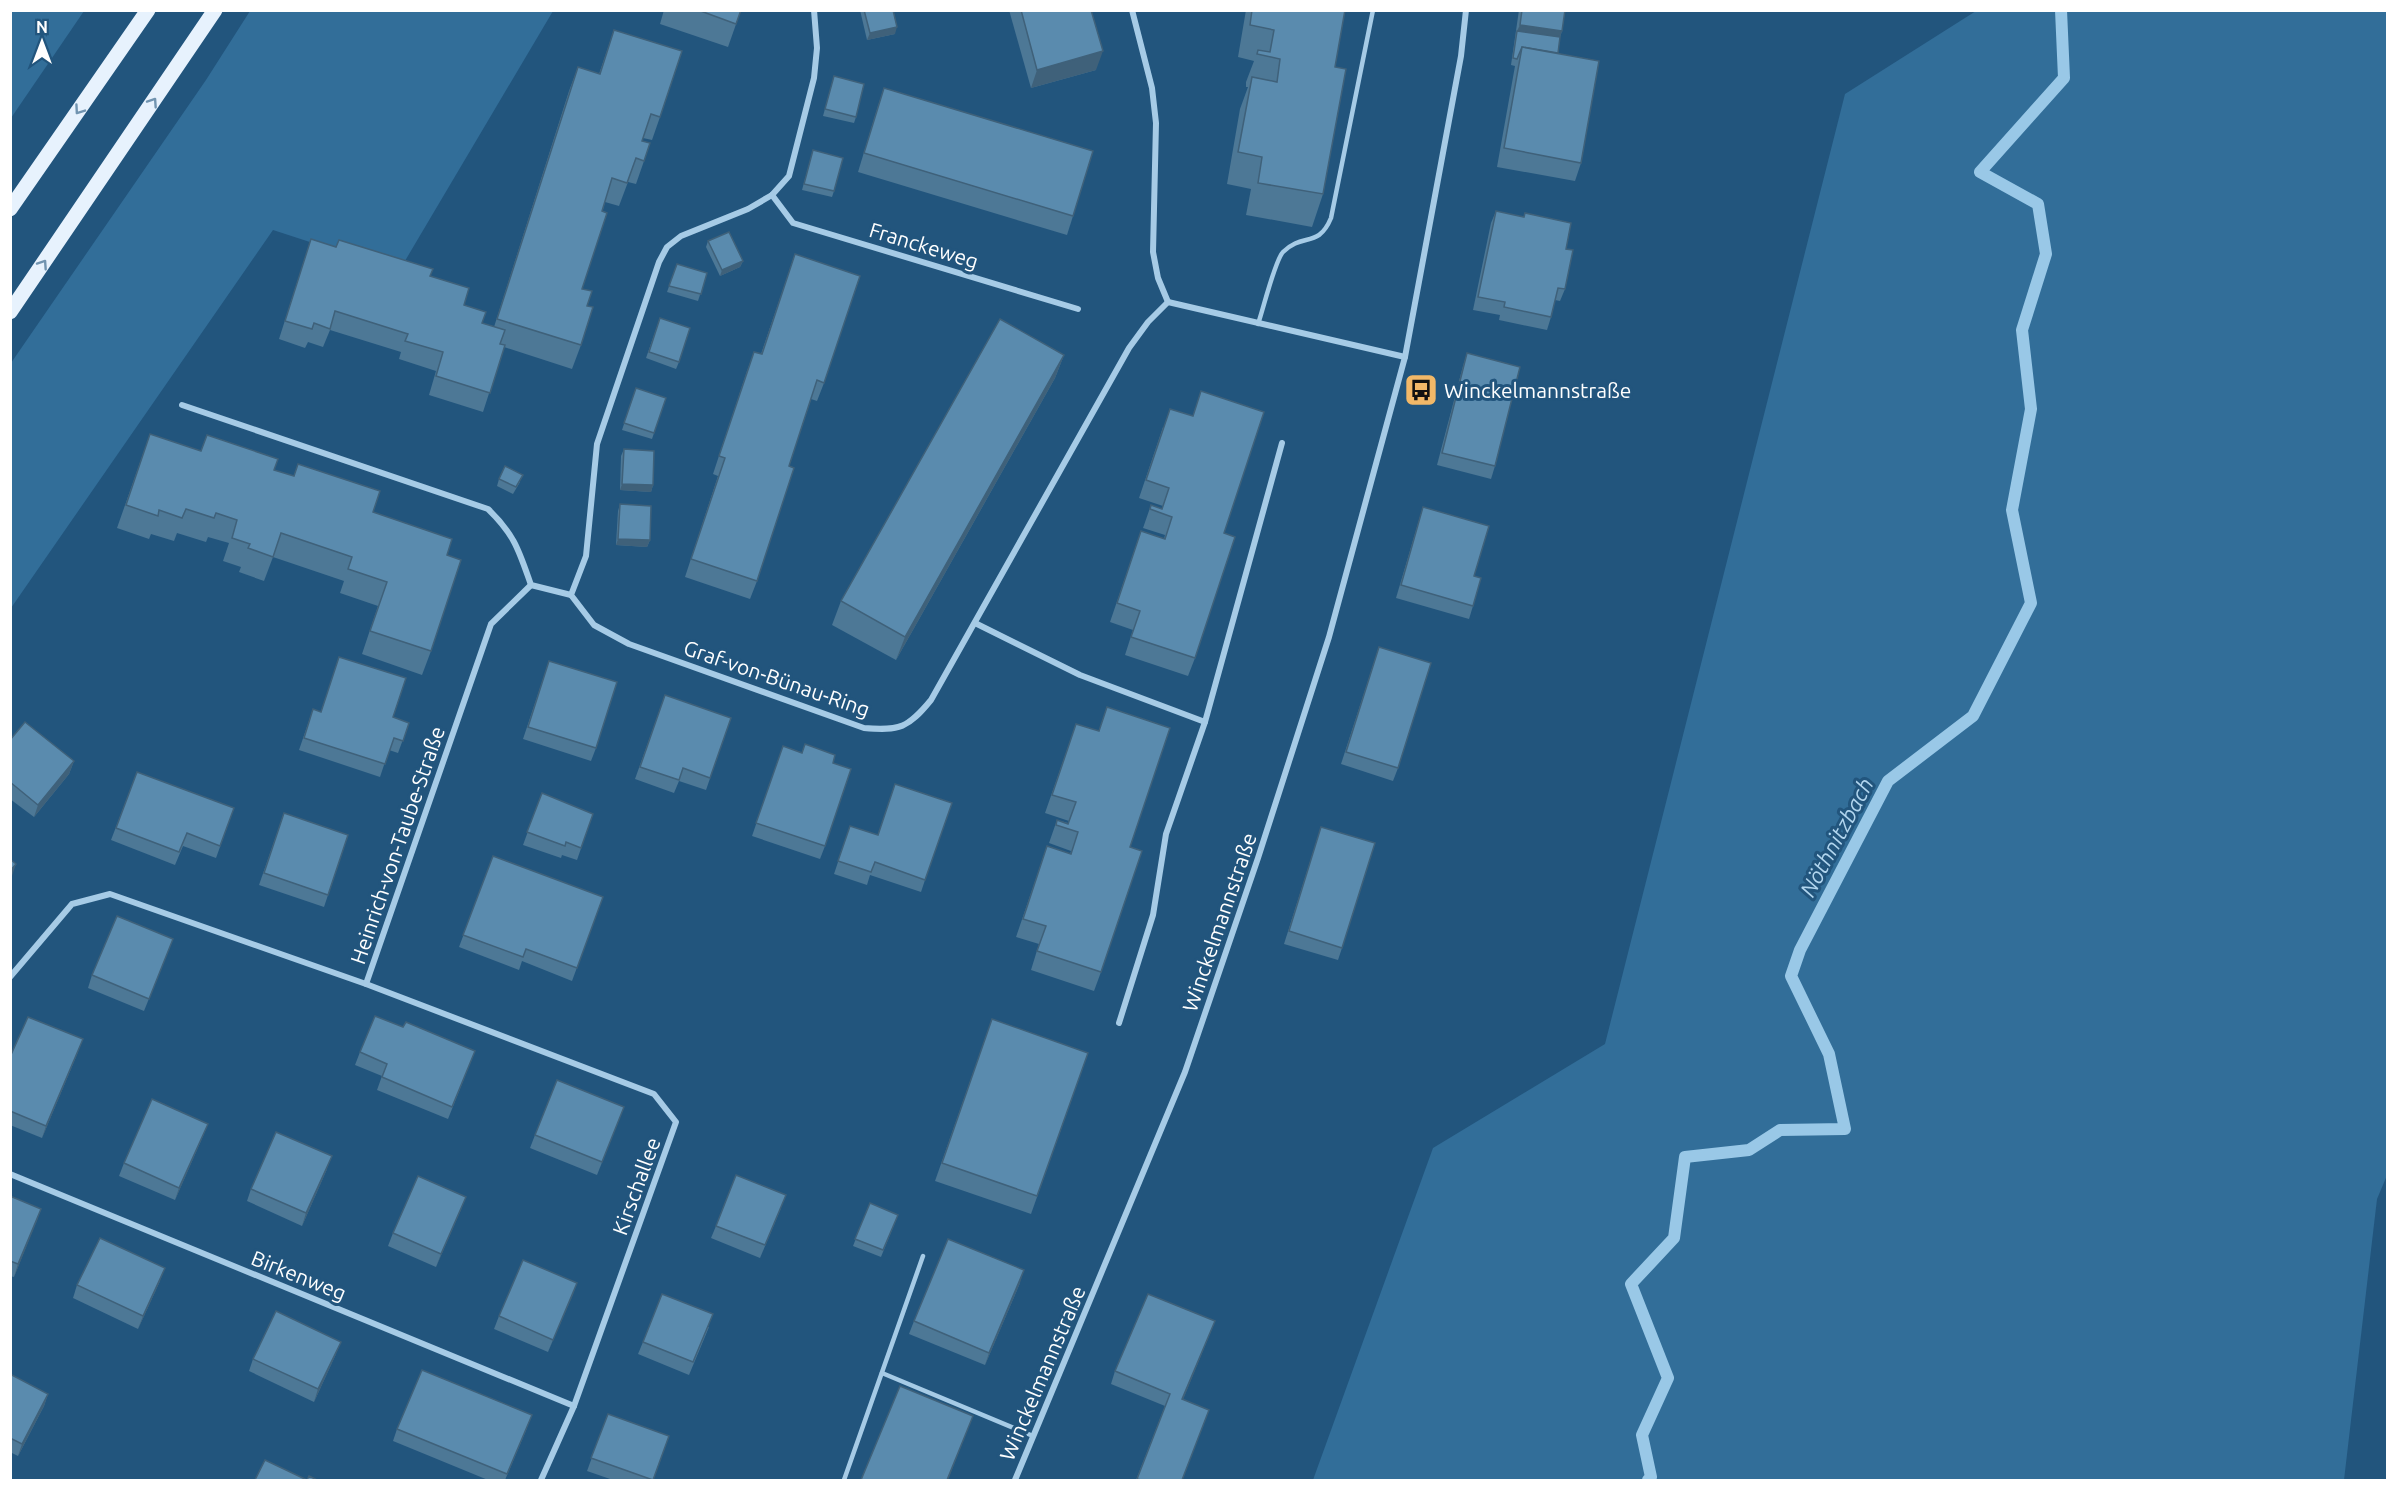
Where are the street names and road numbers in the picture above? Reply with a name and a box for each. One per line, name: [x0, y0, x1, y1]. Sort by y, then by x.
street label: Franckeweg: [866, 217, 982, 273]
street label: Graf-von-Bünau-Ring: [681, 635, 873, 721]
street label: Heinrich-von-Taube-Straße: [345, 723, 449, 967]
street label: Winckelmannstraße: [1177, 830, 1261, 1014]
street label: Kirschallee: [607, 1134, 665, 1238]
street label: Birkenweg: [248, 1245, 350, 1305]
street label: Winckelmannstraße: [994, 1282, 1090, 1464]

